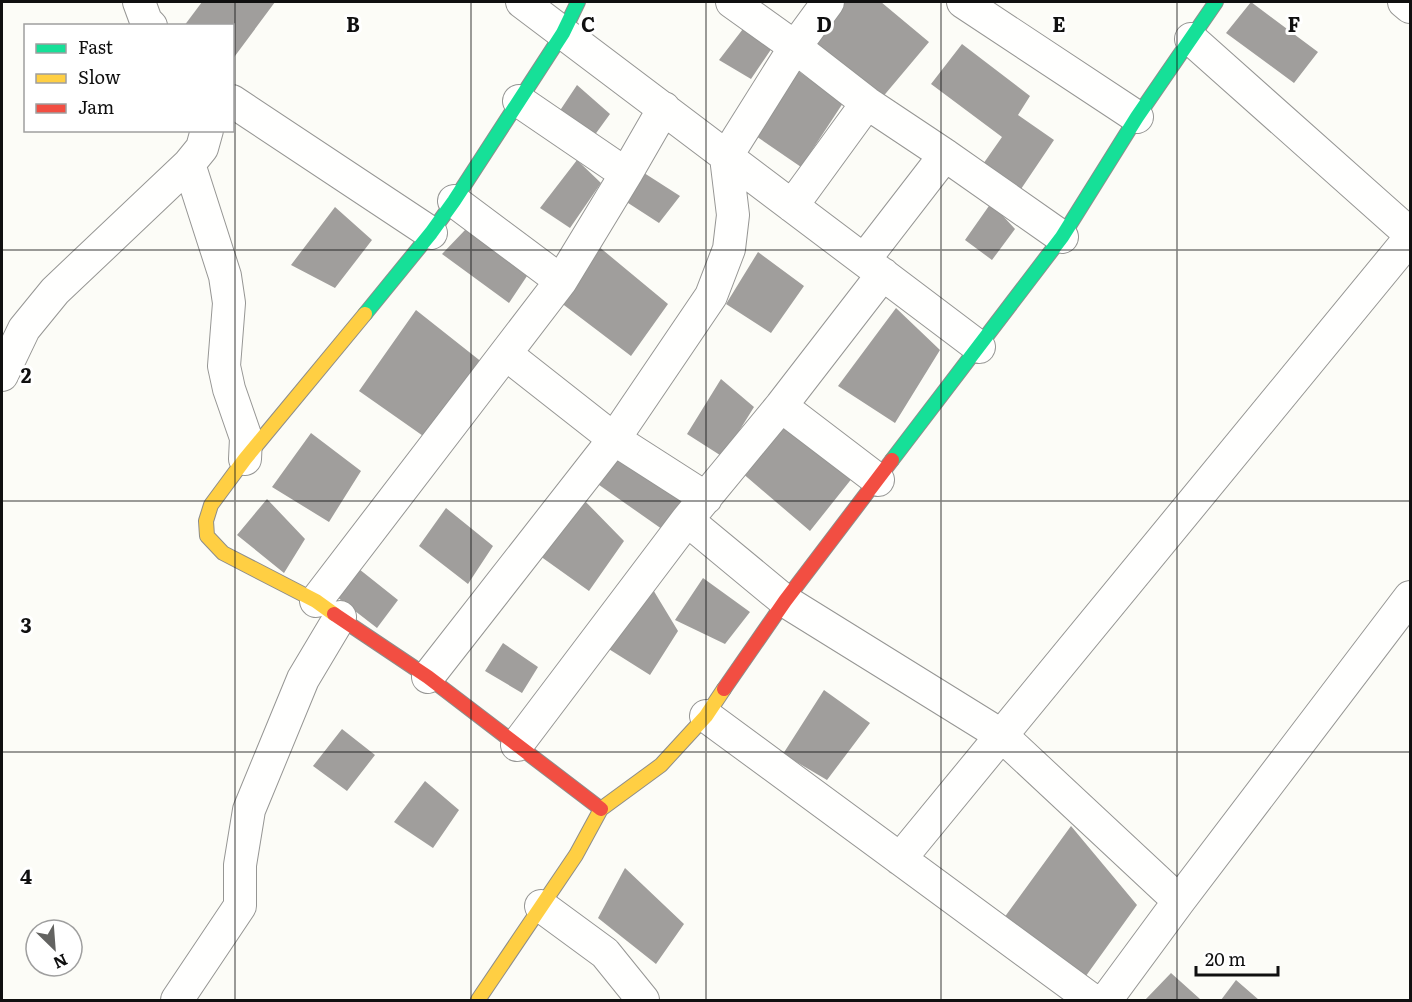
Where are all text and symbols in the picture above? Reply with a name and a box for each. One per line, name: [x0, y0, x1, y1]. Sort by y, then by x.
text: B: [346, 8, 360, 38]
text: C: [581, 8, 595, 38]
text: D: [816, 8, 832, 38]
text: E: [1052, 8, 1066, 38]
text: F: [1288, 8, 1301, 38]
legend: [24, 24, 234, 132]
text: Fast: [78, 33, 114, 60]
text: Slow: [78, 63, 121, 90]
text: Jam: [78, 93, 114, 120]
text: 2: [21, 359, 32, 389]
text: 3: [20, 609, 32, 639]
text: 4: [20, 860, 32, 890]
north arrow: [24, 918, 84, 978]
scale bar: [1196, 939, 1278, 977]
text: 20 m: [1205, 945, 1246, 972]
text: N: [50, 949, 72, 976]

